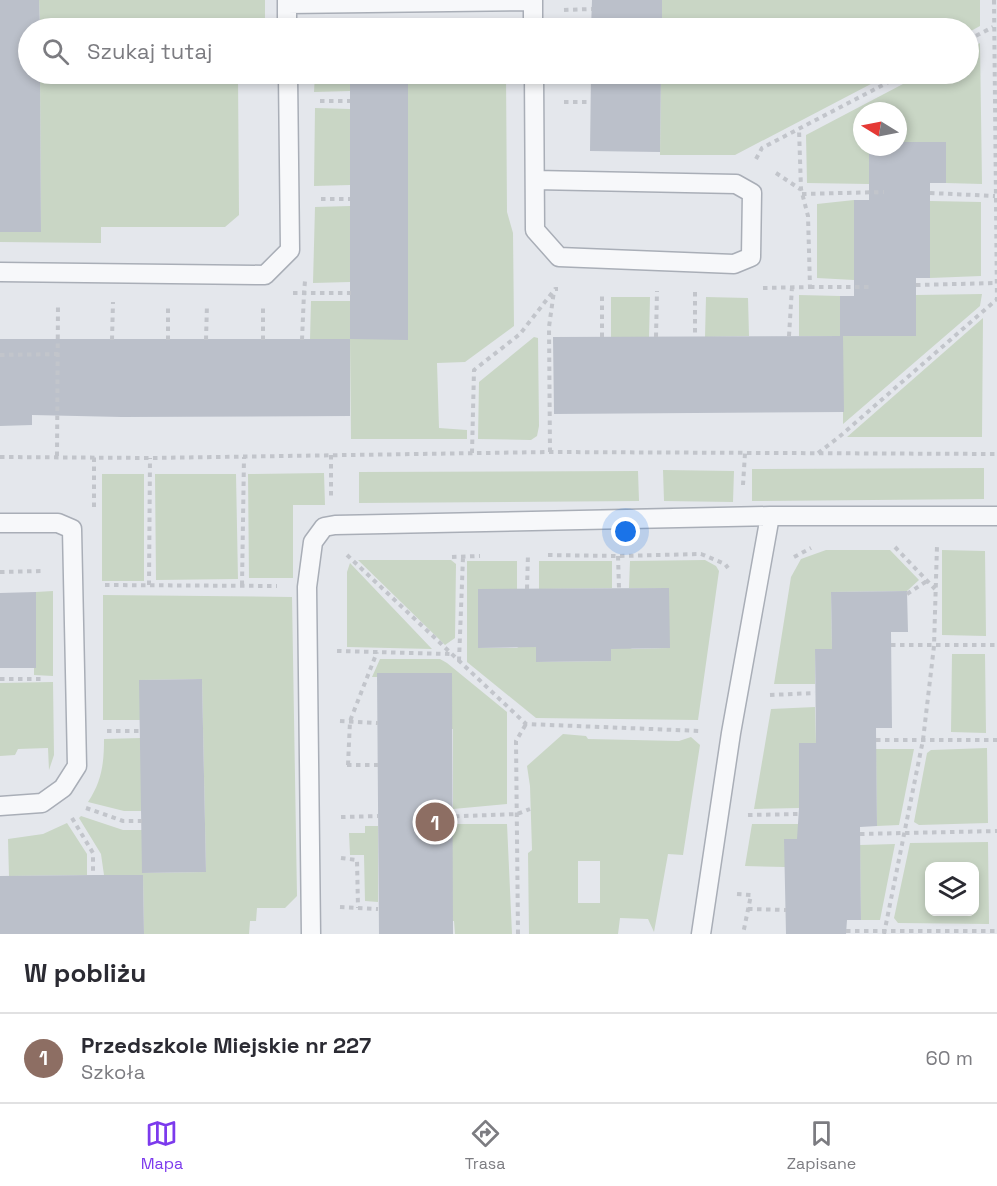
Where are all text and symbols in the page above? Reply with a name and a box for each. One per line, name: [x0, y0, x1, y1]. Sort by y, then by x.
search box: [18, 18, 979, 84]
icon: search: [39, 35, 72, 68]
text: Szukaj tutaj: [87, 37, 212, 65]
north arrow: [853, 102, 907, 156]
your location: [611, 517, 640, 546]
pin: 1: [416, 800, 454, 844]
map controls: [925, 862, 979, 916]
button: layers: [925, 862, 979, 916]
text: W pobliżu: [24, 956, 146, 990]
text: Przedszkole Miejskie nr 227: [81, 1031, 371, 1059]
text: 1: [39, 1045, 48, 1071]
text: 60 m: [926, 1045, 973, 1071]
text: Szkoła: [81, 1059, 145, 1085]
tab: Mapa: [141, 1117, 183, 1174]
tab: Trasa: [465, 1117, 505, 1174]
tab: Zapisane: [787, 1117, 856, 1174]

